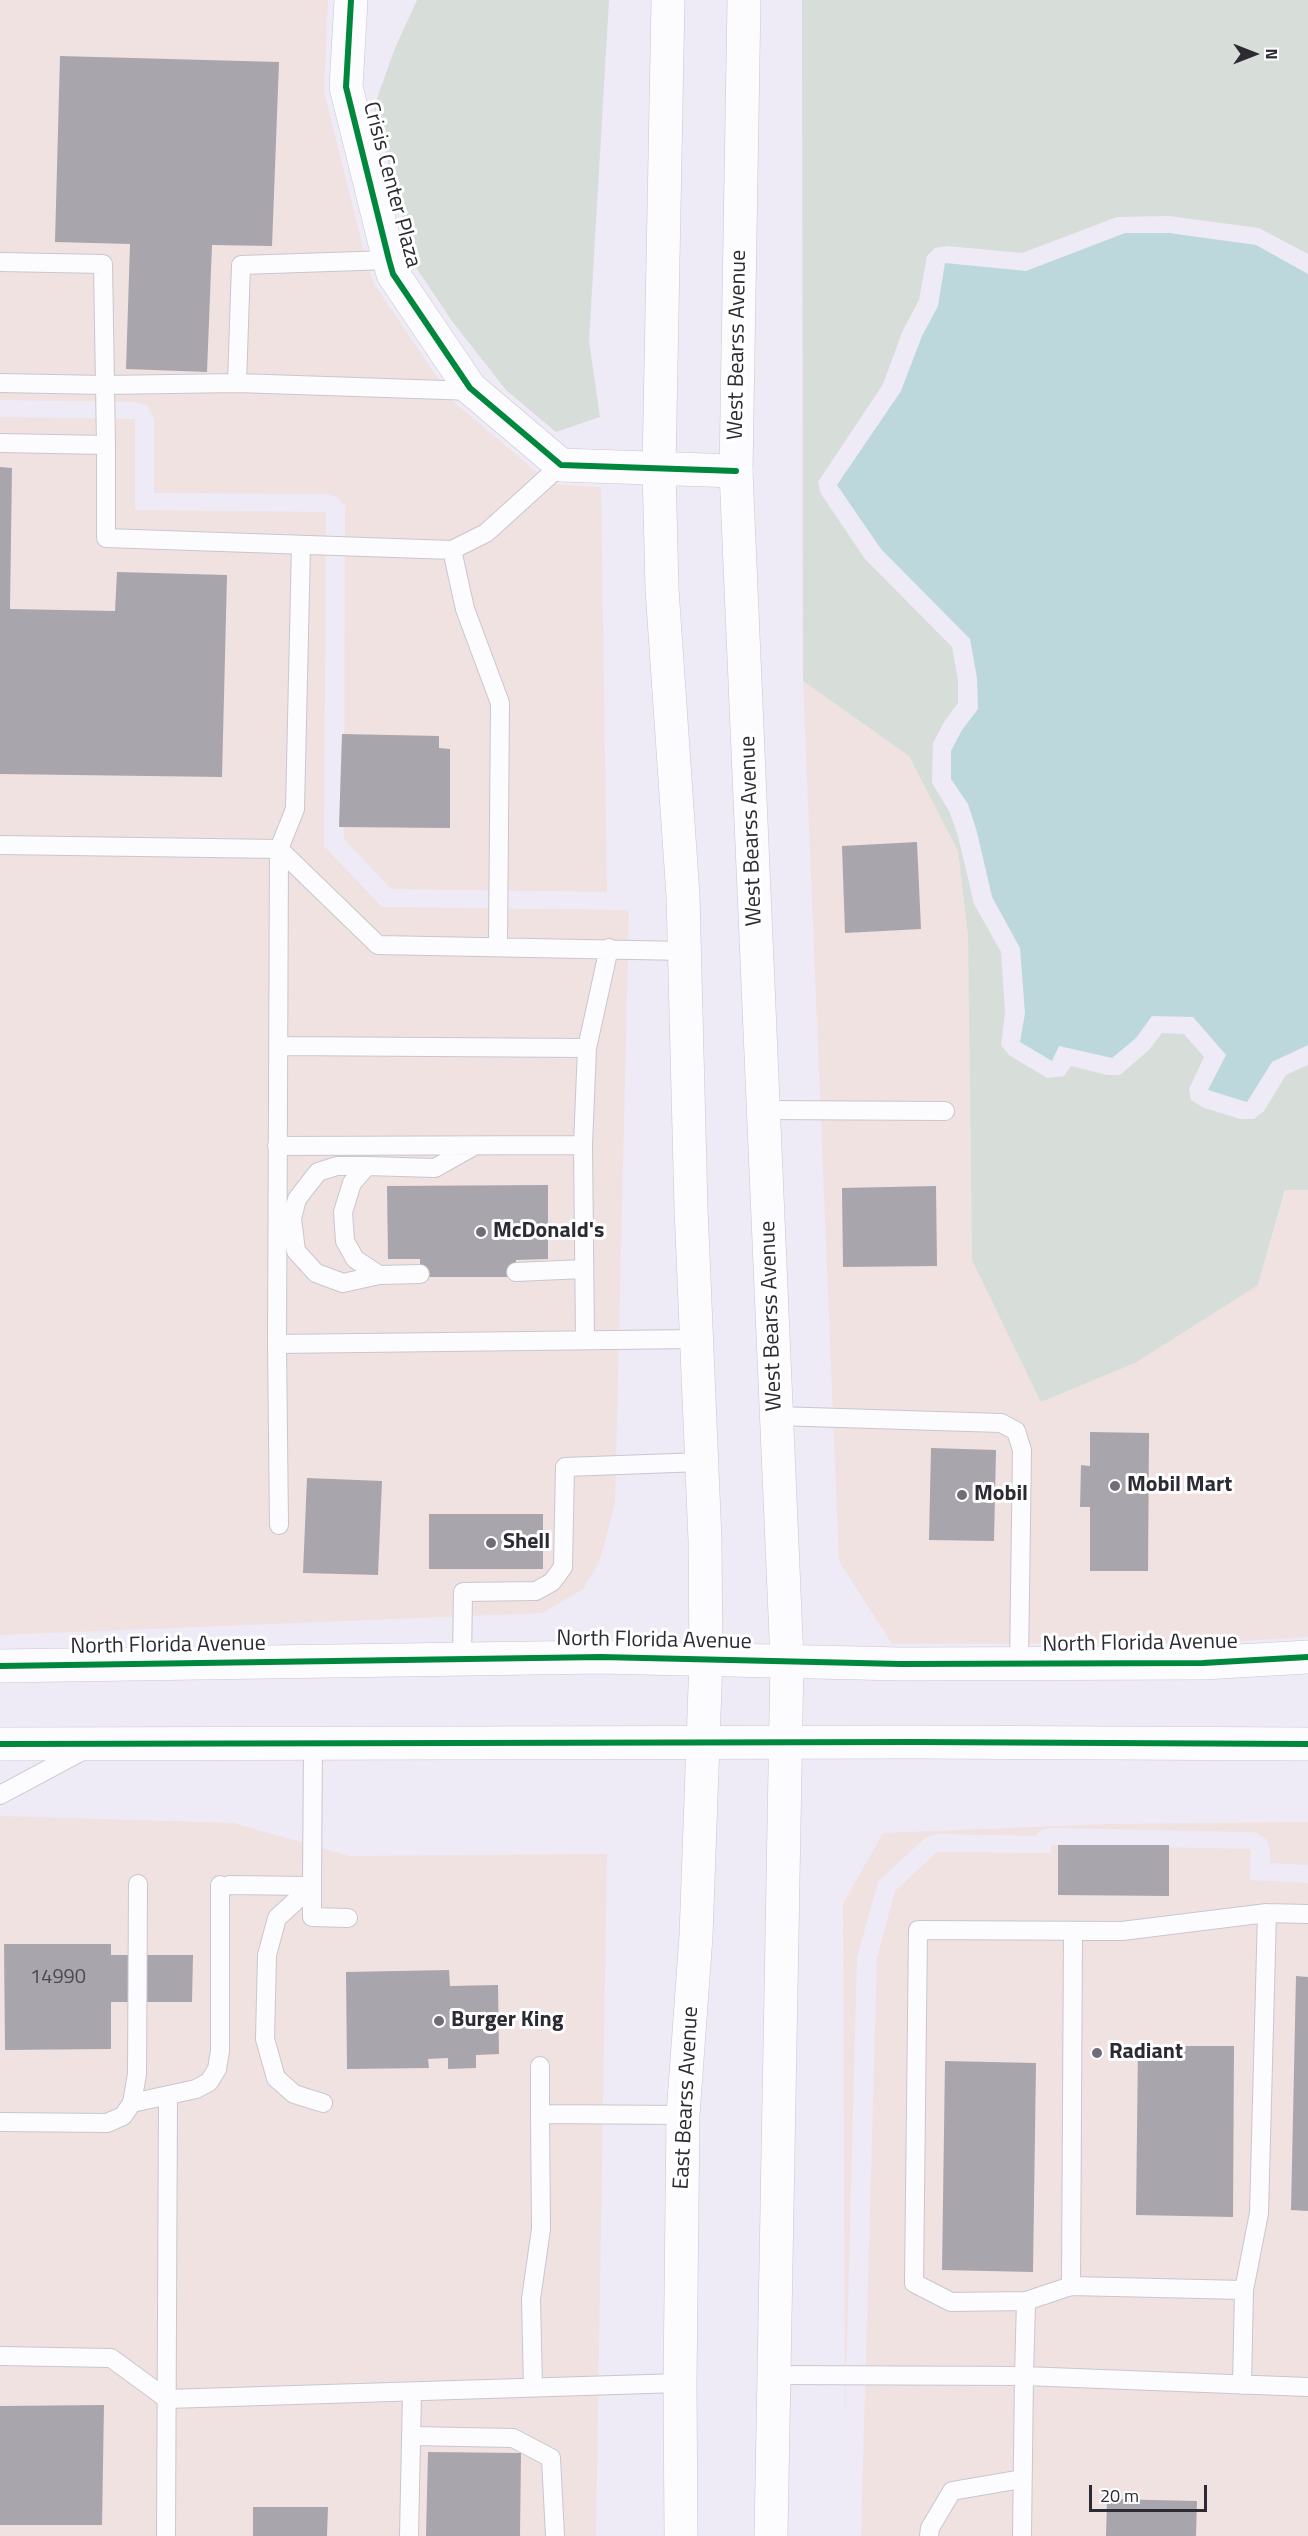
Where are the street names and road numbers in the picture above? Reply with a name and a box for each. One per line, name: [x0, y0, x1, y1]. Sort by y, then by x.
street label: Crisis Center Plaza: [356, 99, 426, 271]
street label: West Bearss Avenue: [723, 250, 753, 440]
street label: West Bearss Avenue: [735, 735, 769, 927]
street label: West Bearss Avenue: [755, 1220, 789, 1412]
street label: North Florida Avenue: [556, 1626, 752, 1656]
street label: North Florida Avenue: [1042, 1629, 1238, 1659]
street label: North Florida Avenue: [70, 1631, 266, 1661]
street label: East Bearss Avenue: [669, 2006, 705, 2190]

